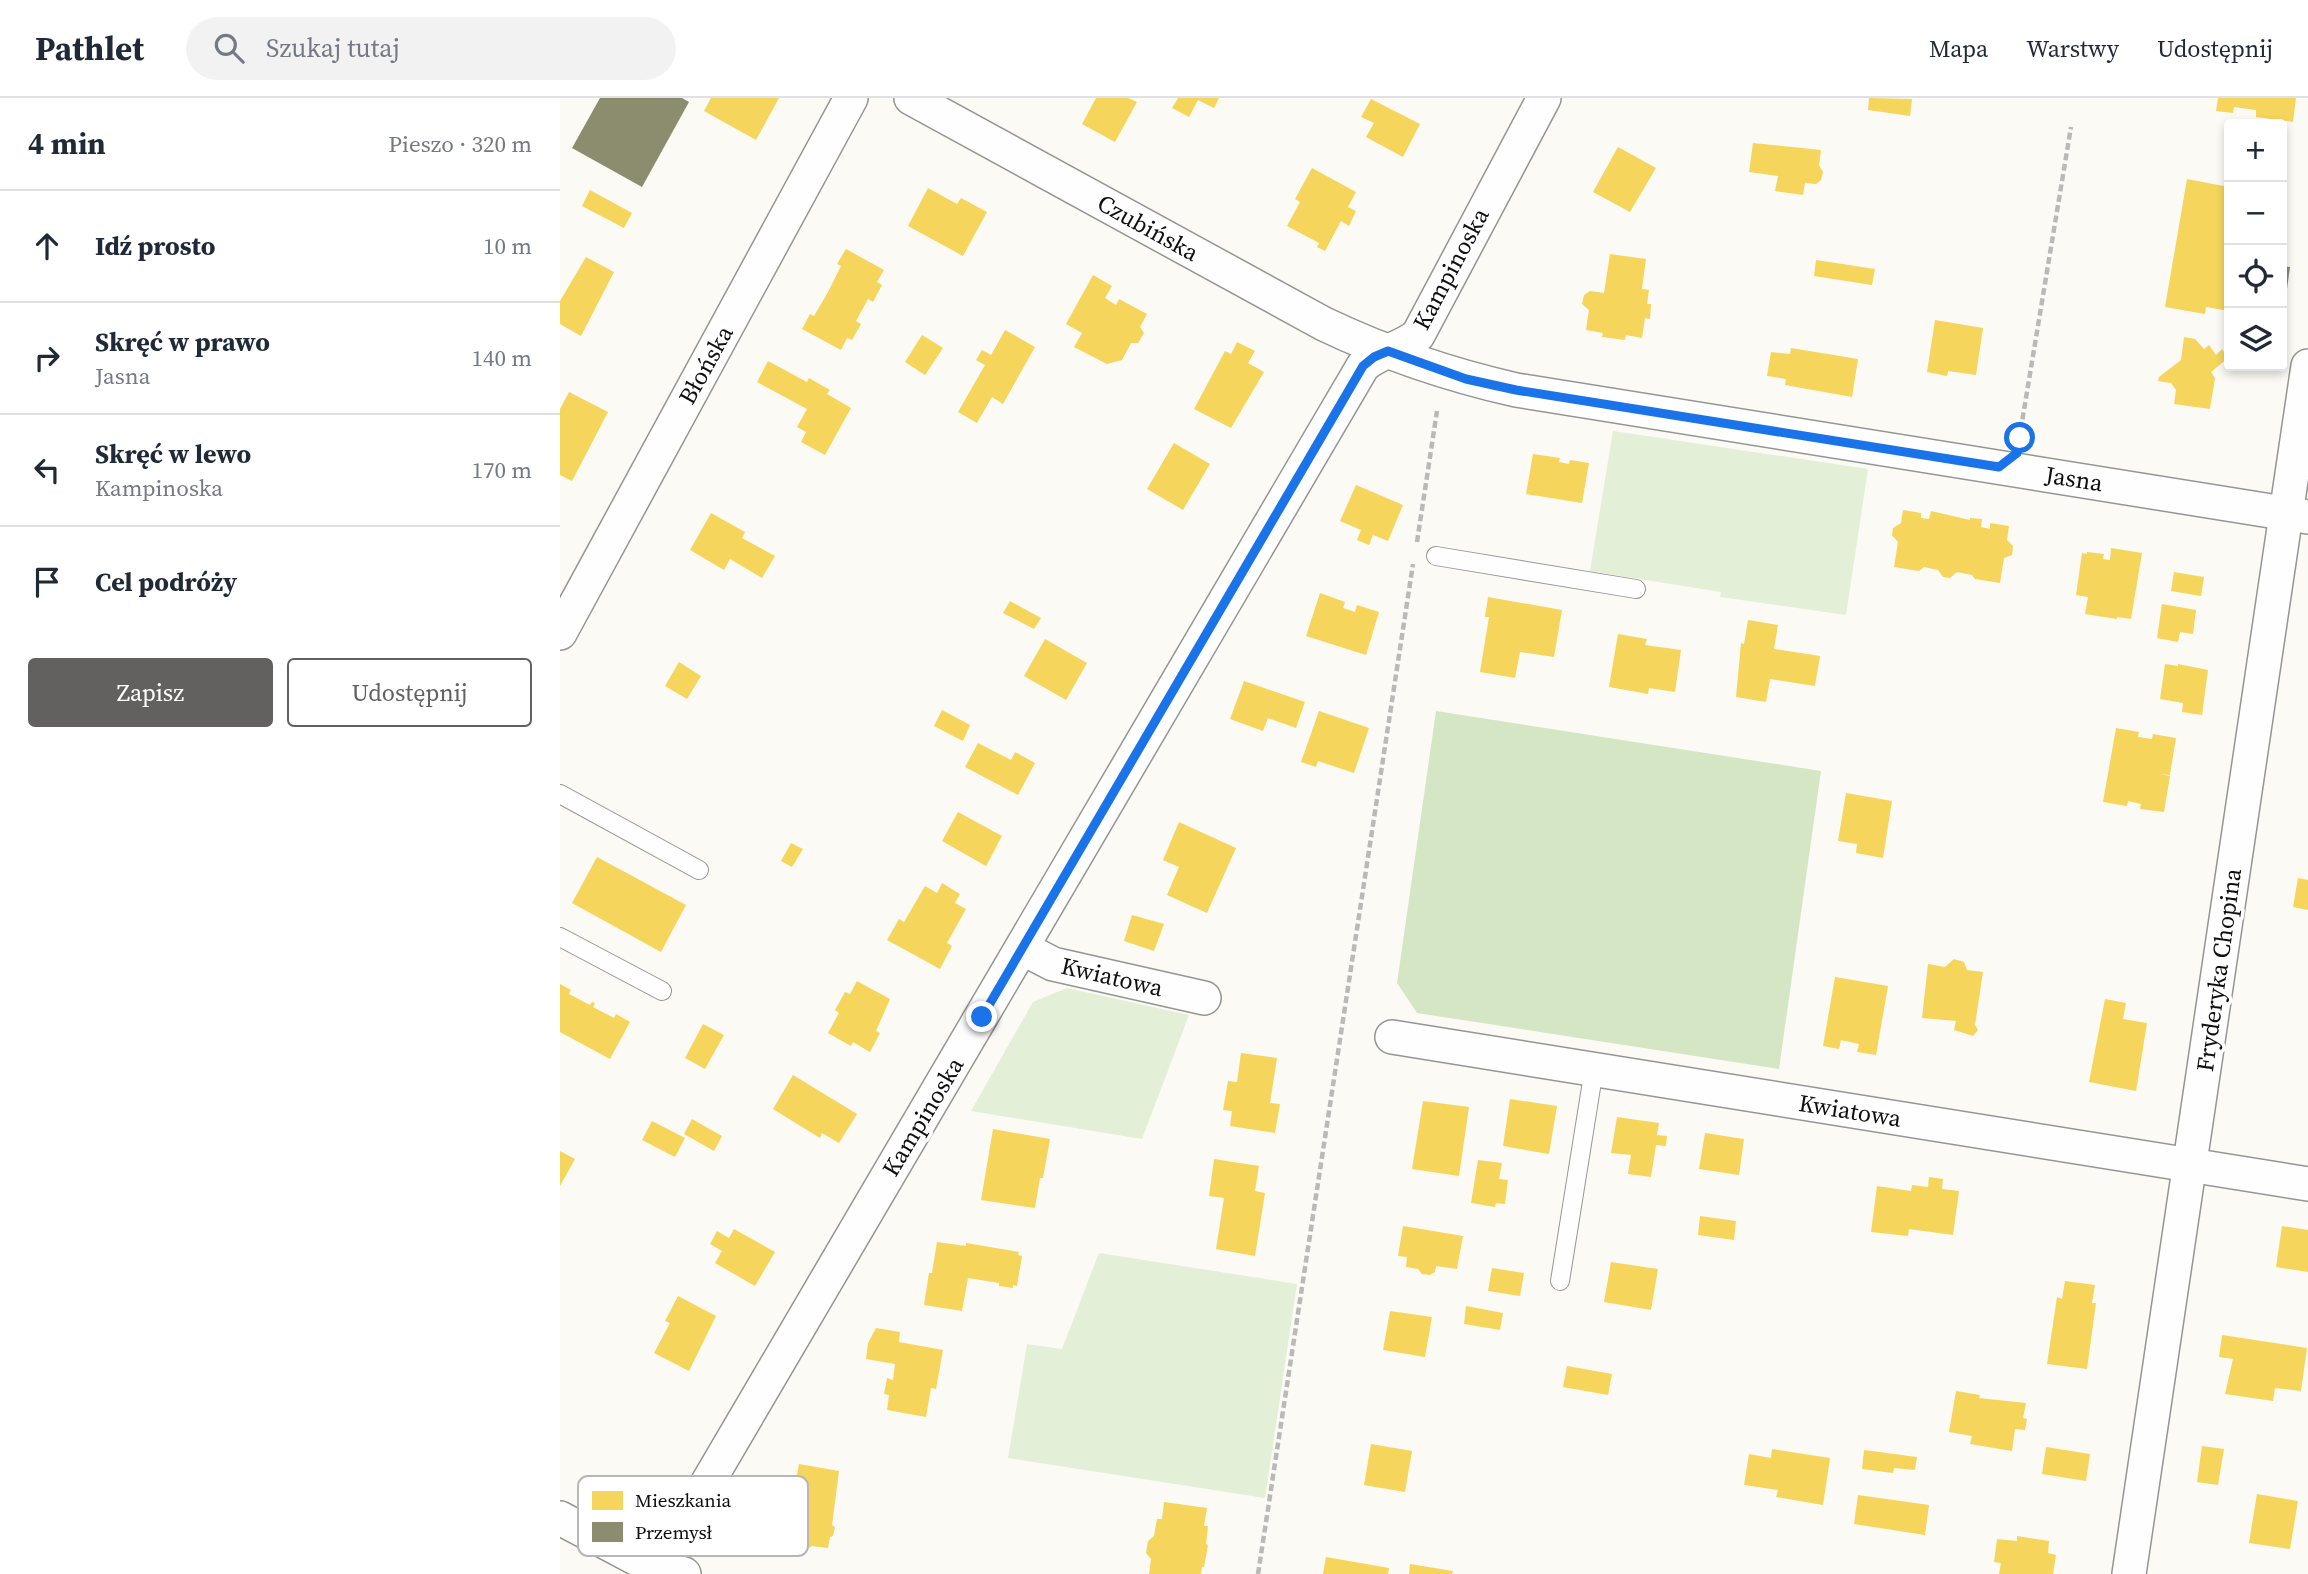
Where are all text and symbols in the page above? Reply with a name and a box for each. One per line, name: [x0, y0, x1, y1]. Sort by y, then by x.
search box: [186, 17, 676, 80]
text: Pathlet: [35, 26, 144, 71]
icon: search: [210, 29, 248, 67]
text: Szukaj tutaj: [266, 30, 400, 66]
text: Mapa: [1929, 32, 1988, 65]
text: Warstwy: [2026, 32, 2119, 65]
text: Udostępnij: [2157, 32, 2273, 65]
map controls: [2224, 119, 2287, 371]
button: +: [2224, 119, 2287, 182]
text: 4 min: [28, 123, 106, 164]
text: Pieszo · 320 m: [388, 128, 532, 160]
button: −: [2224, 182, 2287, 245]
street label: Czubińska: [1092, 186, 1206, 269]
street label: Kampinoska: [1405, 201, 1497, 335]
icon: ahead: [28, 227, 66, 265]
text: Idź prosto: [95, 228, 215, 264]
text: 10 m: [483, 230, 532, 262]
button: locate: [2224, 245, 2287, 308]
button: layers: [2224, 308, 2287, 371]
street label: Błońska: [670, 319, 741, 410]
text: Skręć w prawo: [95, 324, 270, 360]
icon: right: [28, 339, 66, 377]
text: 140 m: [471, 342, 532, 374]
text: Jasna: [95, 360, 150, 392]
route start: [2004, 422, 2035, 453]
text: Skręć w lewo: [95, 436, 251, 472]
icon: left: [28, 451, 66, 489]
text: 170 m: [471, 454, 532, 486]
street label: Jasna: [2042, 458, 2106, 499]
text: Kampinoska: [95, 472, 223, 504]
icon: arrive: [28, 563, 66, 601]
text: Cel podróży: [95, 564, 237, 600]
button: Zapisz: [28, 658, 273, 727]
button: Udostępnij: [287, 658, 532, 727]
street label: Fryderyka Chopina: [2188, 865, 2249, 1074]
street label: Kwiatowa: [1058, 949, 1167, 1004]
route end: [966, 1001, 997, 1032]
street label: Kampinoska: [874, 1050, 971, 1182]
street label: Kwiatowa: [1796, 1086, 1905, 1135]
legend: [578, 1476, 808, 1556]
text: Mieszkania: [635, 1487, 732, 1513]
text: Przemysł: [635, 1519, 713, 1545]

